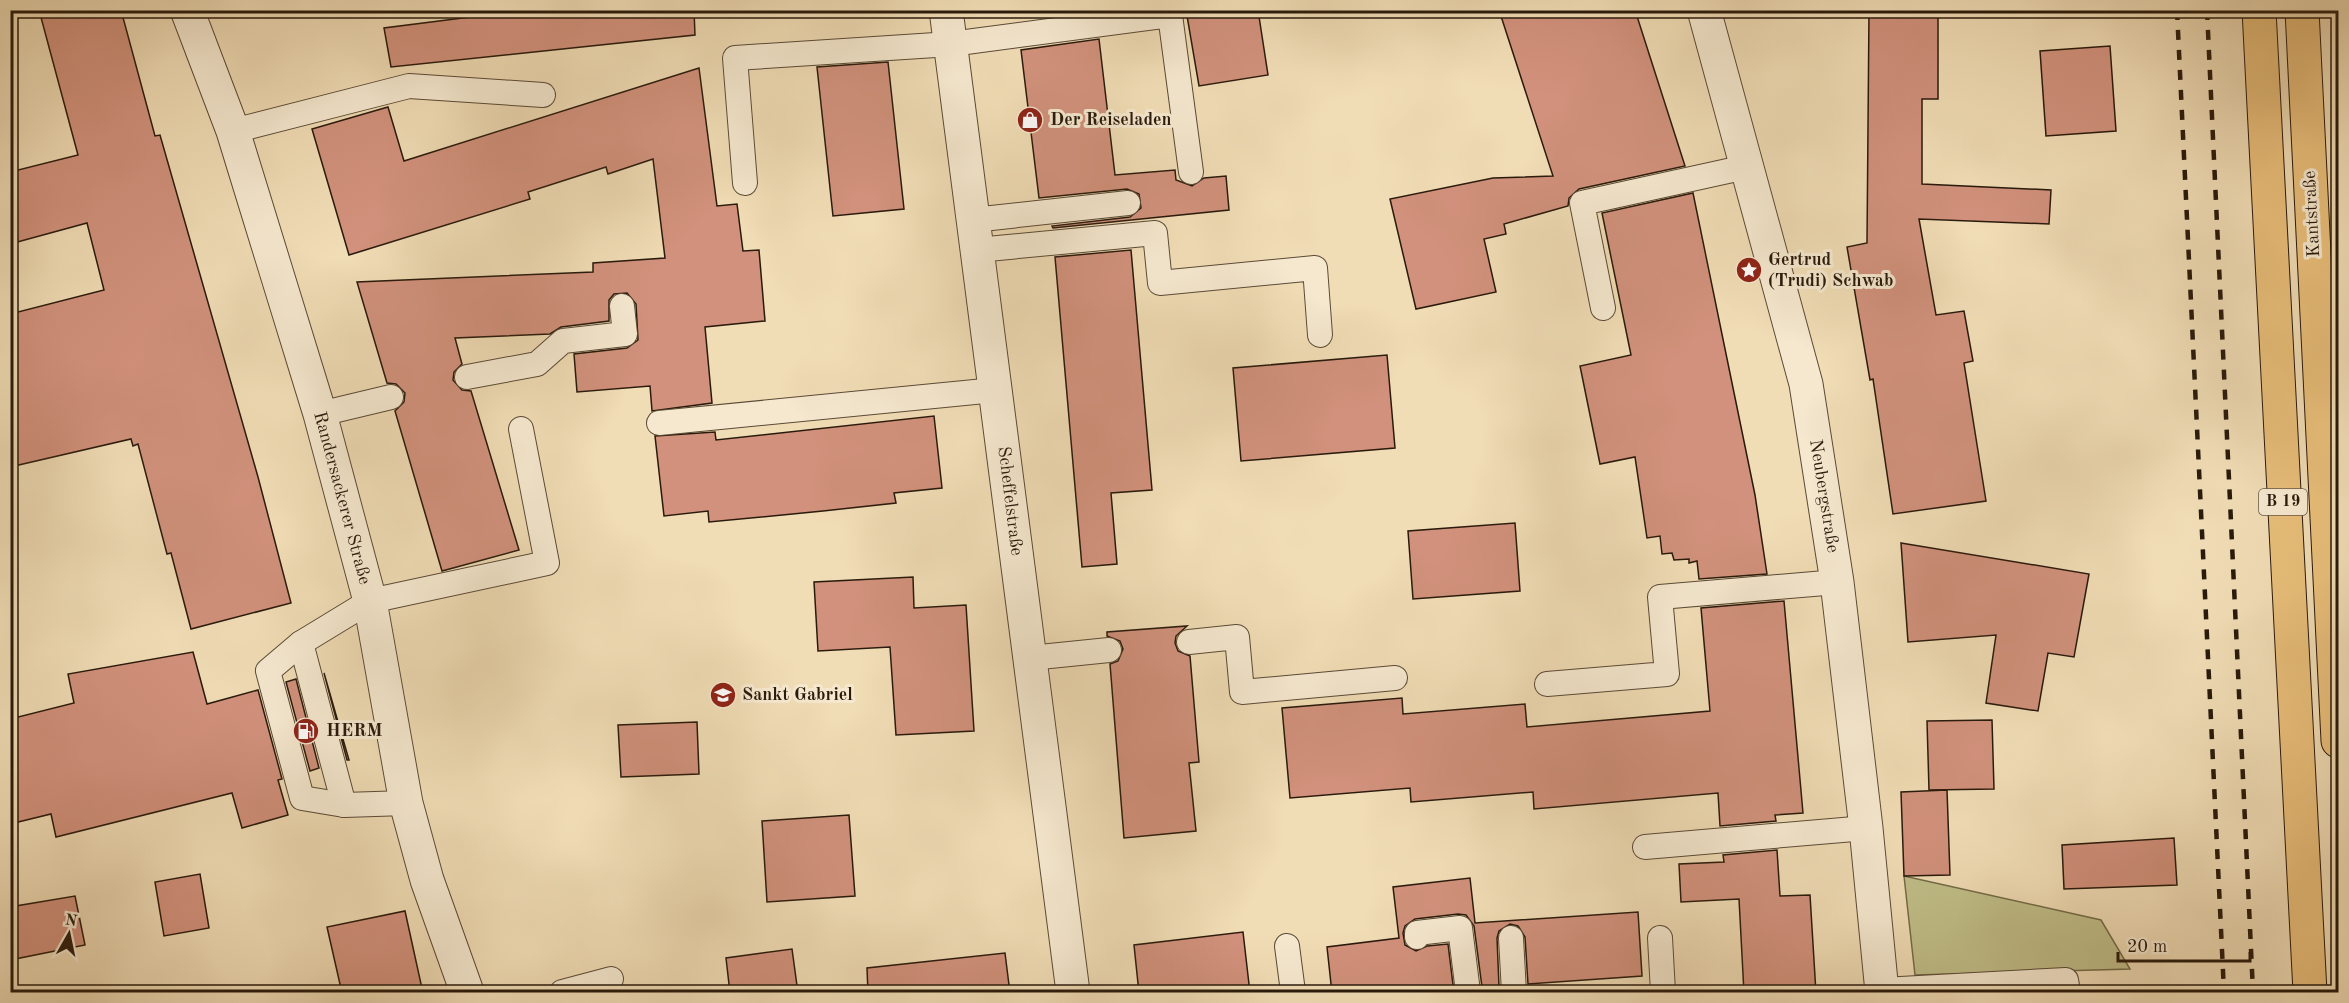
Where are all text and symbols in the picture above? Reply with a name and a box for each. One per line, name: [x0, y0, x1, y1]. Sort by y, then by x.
shop icon: Der Reiseladen: [1015, 105, 1045, 135]
place label: Der Reiseladen: [1050, 111, 1172, 129]
street label: Kantstraße: [2301, 170, 2323, 258]
place label: Gertrud (Trudi) Schwab: [1768, 251, 1894, 290]
place icon: Gertrud (Trudi) Schwab: [1734, 255, 1764, 285]
street label: Randersackerer Straße: [310, 410, 374, 586]
street label: Neubergstraße: [1806, 438, 1842, 554]
street label: Scheffelstraße: [994, 445, 1026, 557]
road number: B 19: [2259, 489, 2307, 515]
school or university icon: Sankt Gabriel: [708, 680, 738, 710]
place label: Sankt Gabriel: [742, 686, 853, 704]
fuel station icon: HERM: [291, 716, 321, 746]
place label: HERM: [326, 722, 382, 740]
north arrow: [39, 904, 99, 964]
text: N: [64, 912, 79, 930]
scale bar: [2118, 925, 2250, 963]
text: 20 m: [2127, 938, 2167, 956]

